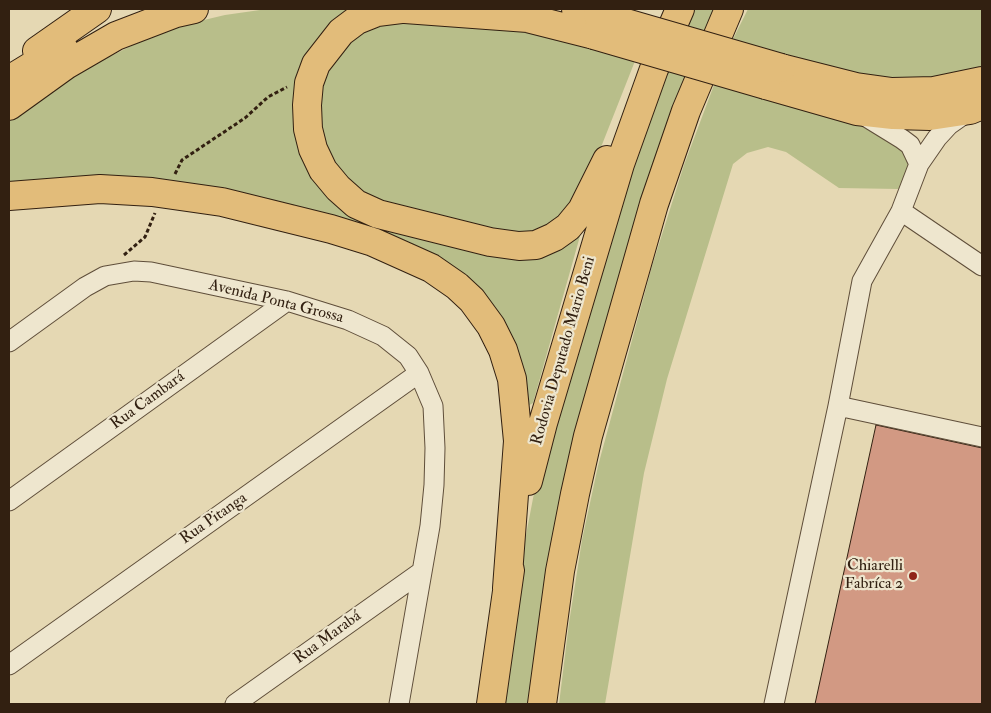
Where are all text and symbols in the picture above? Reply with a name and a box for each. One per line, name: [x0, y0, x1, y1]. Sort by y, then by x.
street label: Rodovia Deputado Mario Beni: [528, 255, 600, 447]
street label: Avenida Ponta Grossa: [207, 276, 345, 328]
street label: Rua Cambará: [107, 368, 189, 434]
street label: Rua Pitanga: [177, 489, 251, 549]
place label: Chiarelli Fabríca 2: [844, 557, 903, 595]
marker: Chiarelli Fabríca 2: [907, 570, 919, 582]
street label: Rua Marabá: [291, 607, 365, 669]

